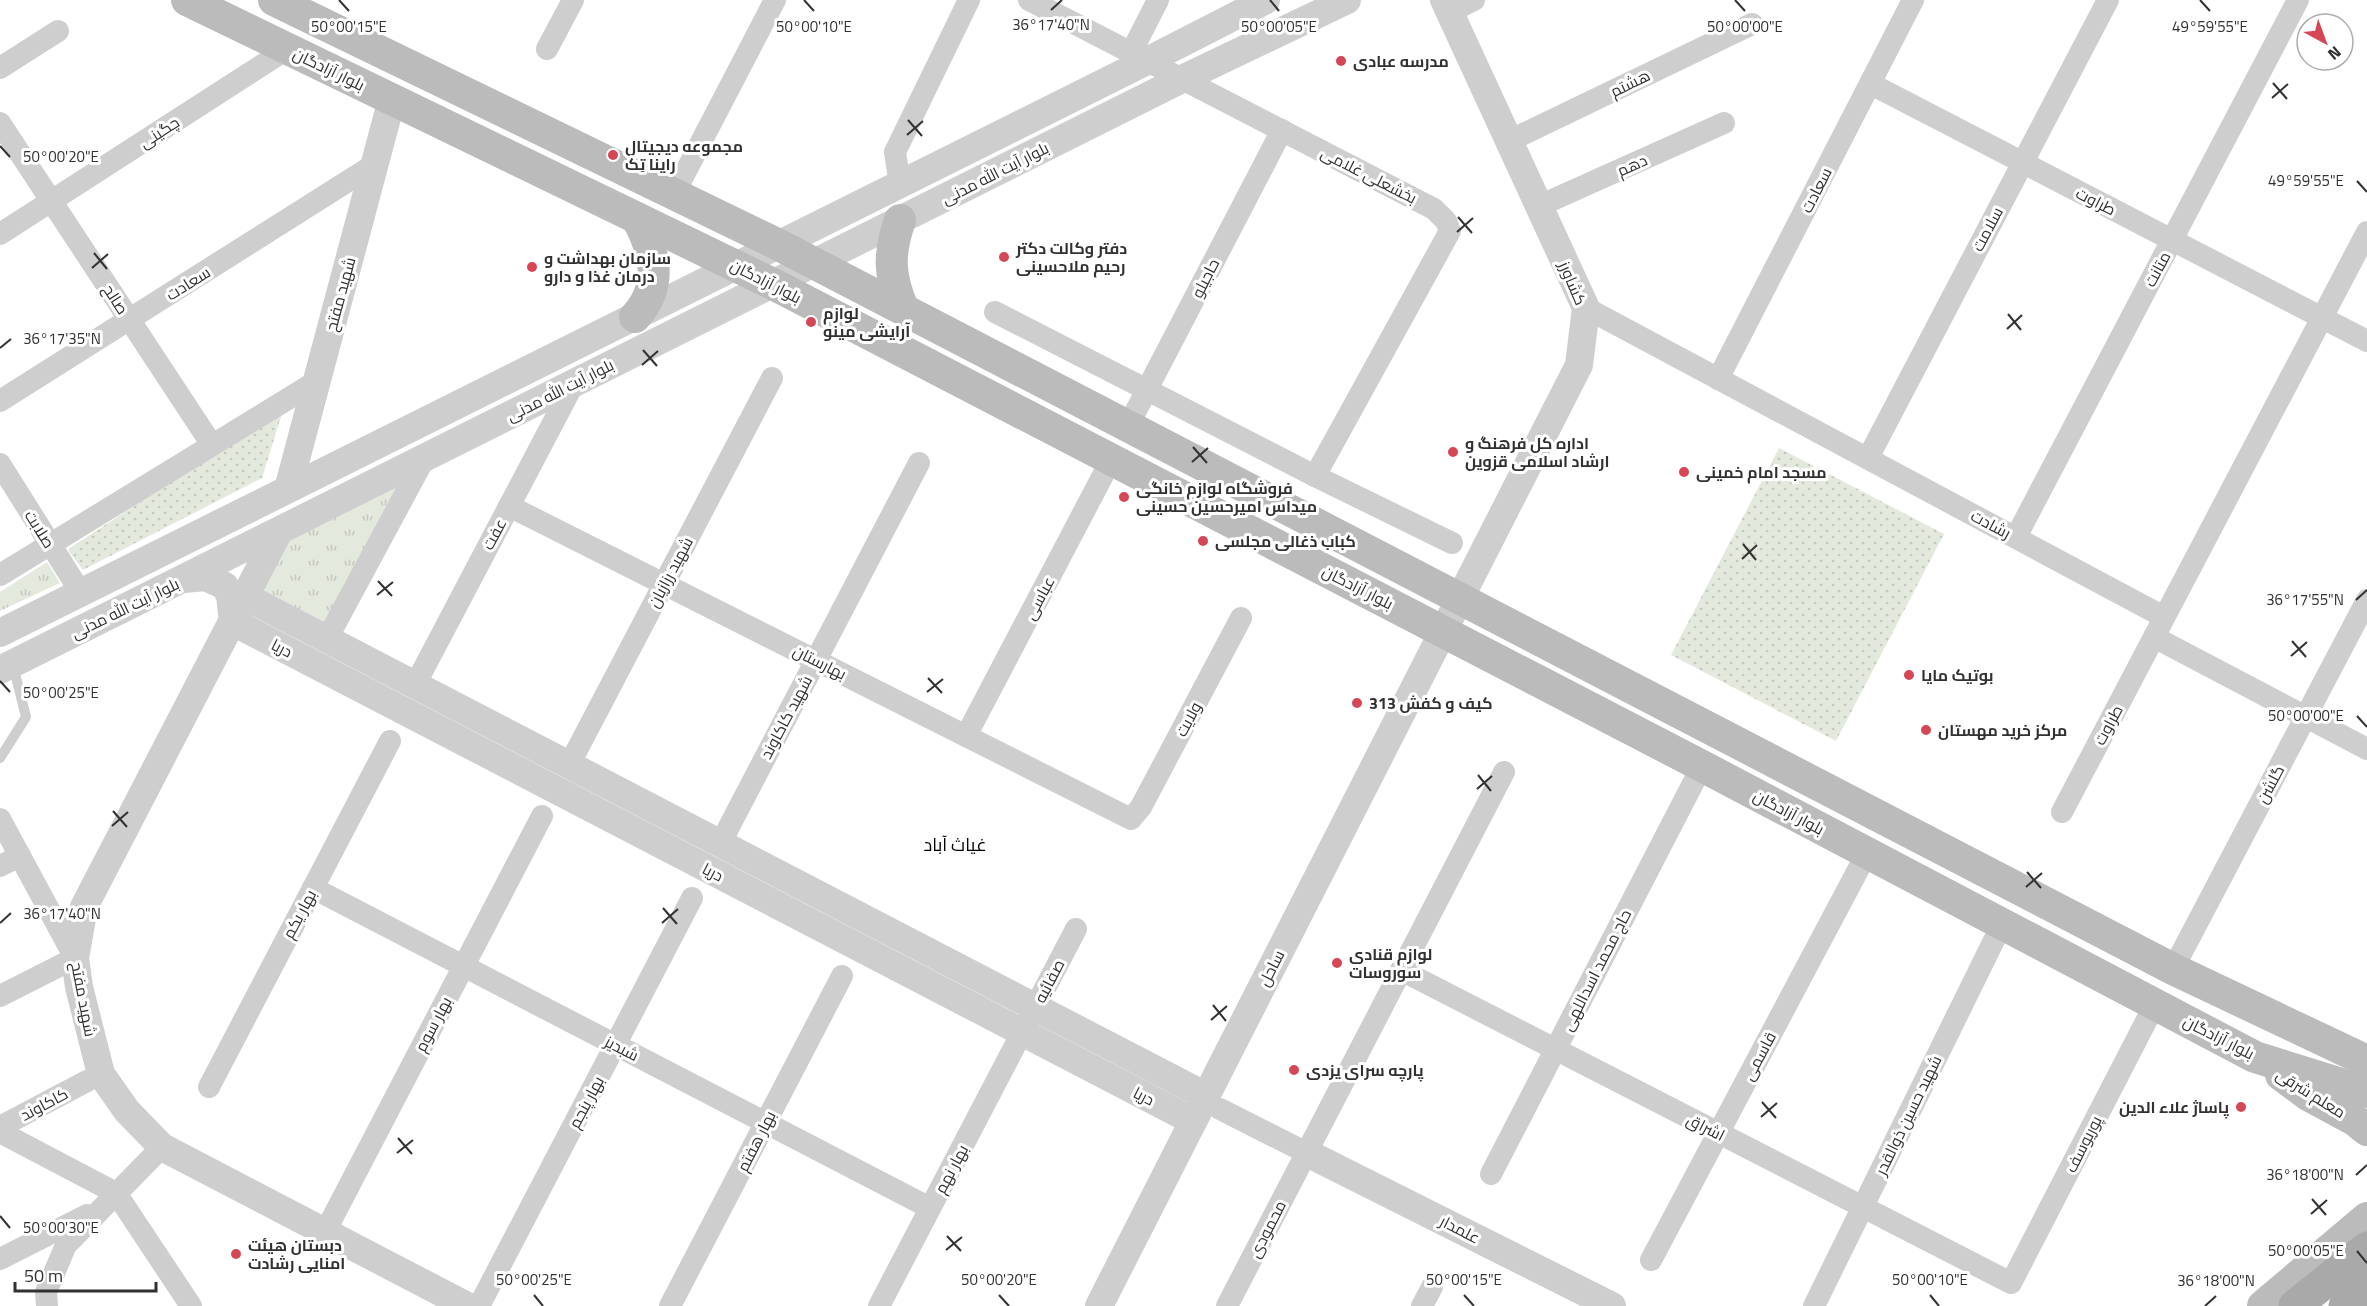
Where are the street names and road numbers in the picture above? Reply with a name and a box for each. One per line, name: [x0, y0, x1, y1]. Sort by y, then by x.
street label: بلوار آزادگان: [289, 41, 369, 97]
street label: هشتم: [1606, 63, 1654, 103]
street label: چگینی: [134, 110, 184, 154]
street label: بلوار آیت الله مدنی: [937, 136, 1053, 210]
street label: بخشعلی غلامی: [1317, 140, 1421, 210]
street label: دهم: [1613, 148, 1651, 182]
street label: سعادت: [1794, 163, 1838, 217]
street label: طراوت: [2072, 181, 2120, 221]
street label: سلامت: [1965, 202, 2009, 256]
street label: متانت: [2138, 247, 2176, 291]
street label: بلوار آزادگان: [726, 253, 806, 309]
street label: شهید مفتح: [319, 254, 361, 334]
street label: حاجیلو: [1185, 254, 1225, 302]
street label: کشاورز: [1553, 256, 1593, 309]
street label: سعادت: [161, 260, 215, 306]
street label: صالح: [97, 279, 135, 319]
street label: بلوار آیت الله مدنی: [502, 353, 618, 427]
street label: رشادت: [1967, 503, 2015, 545]
street label: صلابت: [19, 505, 61, 553]
street label: عفت: [476, 514, 512, 554]
street label: شهید رزازیان: [641, 532, 699, 612]
street label: بلوار آزادگان: [1318, 559, 1398, 615]
street label: بلوار آیت الله مدنی: [67, 571, 183, 645]
street label: عباسی: [1018, 572, 1060, 624]
street label: دریا: [267, 633, 297, 663]
street label: بهارستان: [789, 638, 851, 686]
street label: شهید کاکاوند: [754, 671, 818, 763]
street label: ولایت: [1169, 697, 1207, 741]
street label: طراوت: [2087, 701, 2129, 749]
street label: گلشن: [2250, 761, 2290, 807]
street label: بلوار آزادگان: [1749, 783, 1829, 841]
street label: دریا: [698, 857, 728, 887]
street label: بهار یکم: [276, 885, 322, 943]
street label: حاج محمد اسداللهی: [1555, 905, 1637, 1035]
street label: ساحل: [1252, 946, 1290, 990]
street label: صفائیه: [1028, 955, 1070, 1007]
street label: شهید مفتح: [65, 959, 103, 1039]
street label: بهار سوم: [408, 992, 458, 1056]
street label: بلوار آزادگان: [2179, 1009, 2259, 1065]
street label: قاسمی: [1736, 1027, 1782, 1085]
street label: شبدیز: [600, 1029, 643, 1067]
street label: شهید حسین ذوالقدر: [1868, 1051, 1947, 1180]
street label: معلم شرقی: [2272, 1062, 2350, 1124]
street label: بهار پنجم: [562, 1071, 610, 1133]
street label: کاکاوند: [16, 1081, 72, 1127]
street label: دریا: [1129, 1081, 1159, 1111]
street label: بهار هفتم: [730, 1106, 782, 1176]
street label: اشراق: [1683, 1107, 1729, 1147]
street label: پوریوسف: [2058, 1111, 2108, 1177]
street label: بهار نهم: [928, 1140, 974, 1198]
street label: محمودی: [1242, 1196, 1292, 1262]
street label: علمدار: [1435, 1208, 1484, 1249]

